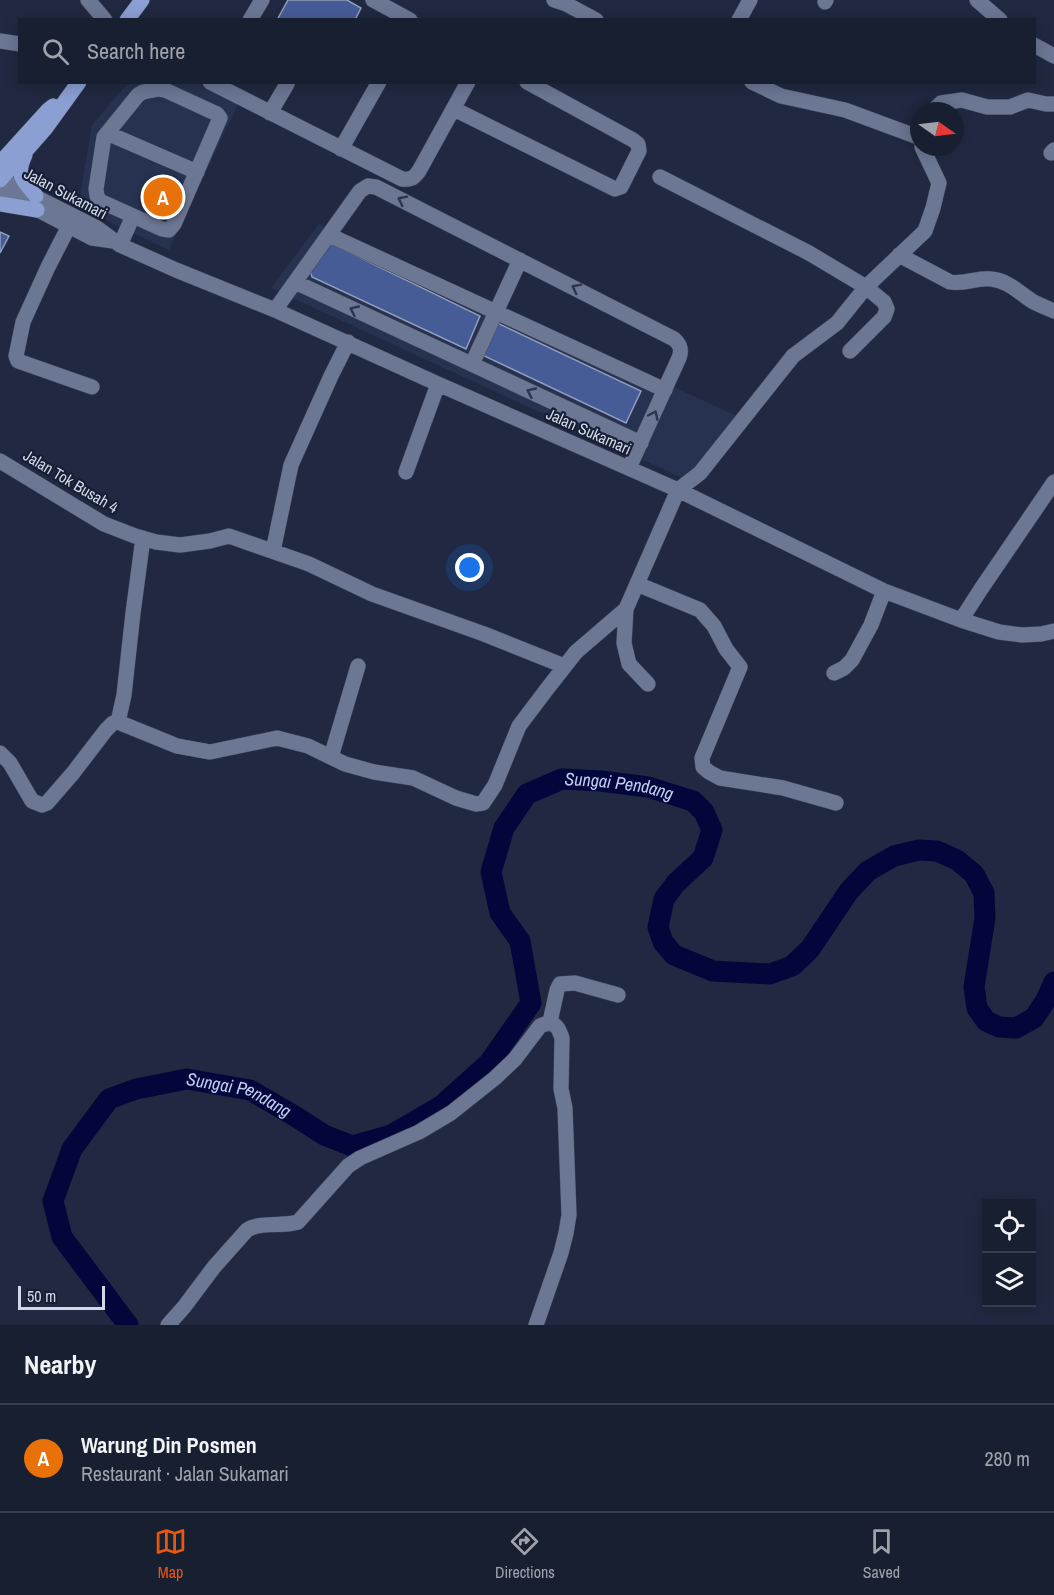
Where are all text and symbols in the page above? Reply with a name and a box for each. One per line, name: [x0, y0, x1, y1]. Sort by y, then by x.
search box: [18, 18, 1036, 84]
icon: search: [39, 35, 72, 68]
text: Search here: [87, 36, 185, 66]
north arrow: [910, 102, 964, 156]
street label: Jalan Sukamari: [21, 162, 111, 224]
pin: A: [144, 174, 182, 220]
one-way arrow: [397, 195, 408, 207]
one-way arrow: [571, 284, 582, 296]
one-way arrow: [349, 305, 360, 317]
one-way arrow: [526, 387, 537, 399]
street label: Jalan Sukamari: [543, 402, 635, 460]
one-way arrow: [646, 410, 658, 421]
street label: Jalan Tok Busah 4: [19, 444, 123, 518]
your location: [455, 553, 484, 582]
water label: Sungai Pendang: [564, 766, 677, 806]
water label: Sungai Pendang: [184, 1066, 296, 1123]
map controls: [982, 1199, 1036, 1307]
button: locate: [982, 1199, 1036, 1253]
button: layers: [982, 1253, 1036, 1307]
scale bar: [18, 1283, 105, 1310]
text: 50 m: [27, 1285, 56, 1307]
text: Nearby: [24, 1347, 96, 1382]
text: Warung Din Posmen: [81, 1430, 257, 1460]
text: A: [38, 1445, 49, 1472]
text: 280 m: [984, 1445, 1030, 1472]
text: Restaurant · Jalan Sukamari: [81, 1460, 289, 1487]
tab: Map: [154, 1525, 187, 1583]
tab: Directions: [495, 1525, 555, 1583]
tab: Saved: [863, 1525, 900, 1583]

